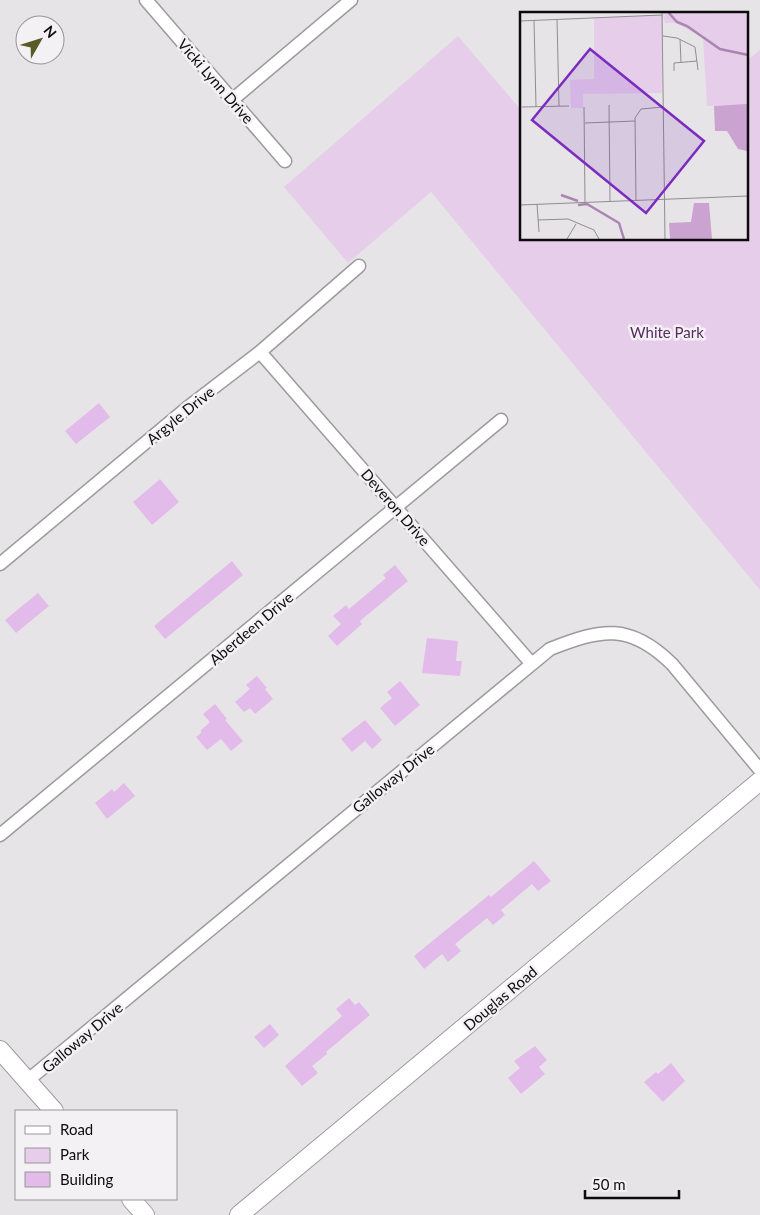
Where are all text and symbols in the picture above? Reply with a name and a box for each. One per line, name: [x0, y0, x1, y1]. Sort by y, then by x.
inset map: [520, 12, 748, 240]
north arrow: [15, 15, 65, 65]
text: N: [40, 22, 60, 41]
street label: Vicki Lynn Drive: [174, 35, 258, 127]
park label: White Park: [630, 323, 704, 341]
street label: Argyle Drive: [142, 382, 218, 448]
street label: Deveron Drive: [358, 465, 434, 549]
street label: Aberdeen Drive: [205, 588, 297, 668]
street label: Galloway Drive: [349, 740, 437, 816]
street label: Douglas Road: [460, 962, 540, 1034]
street label: Galloway Drive: [38, 998, 126, 1076]
legend: [15, 1110, 178, 1200]
text: Road: [60, 1120, 93, 1138]
text: Park: [60, 1145, 90, 1163]
scale bar: [585, 1168, 679, 1200]
text: Building: [60, 1170, 113, 1188]
text: 50 m: [592, 1175, 626, 1193]

